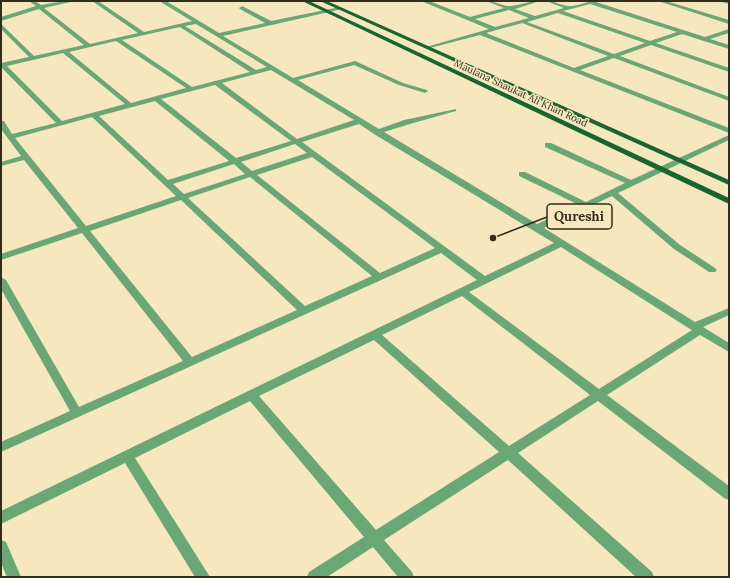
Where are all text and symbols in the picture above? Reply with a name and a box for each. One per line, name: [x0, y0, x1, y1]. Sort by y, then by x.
street label: Maulana Shaukat Ali Khan Road: [452, 56, 590, 130]
callout: Qureshi: [547, 204, 612, 229]
text: Qureshi: [554, 208, 604, 225]

